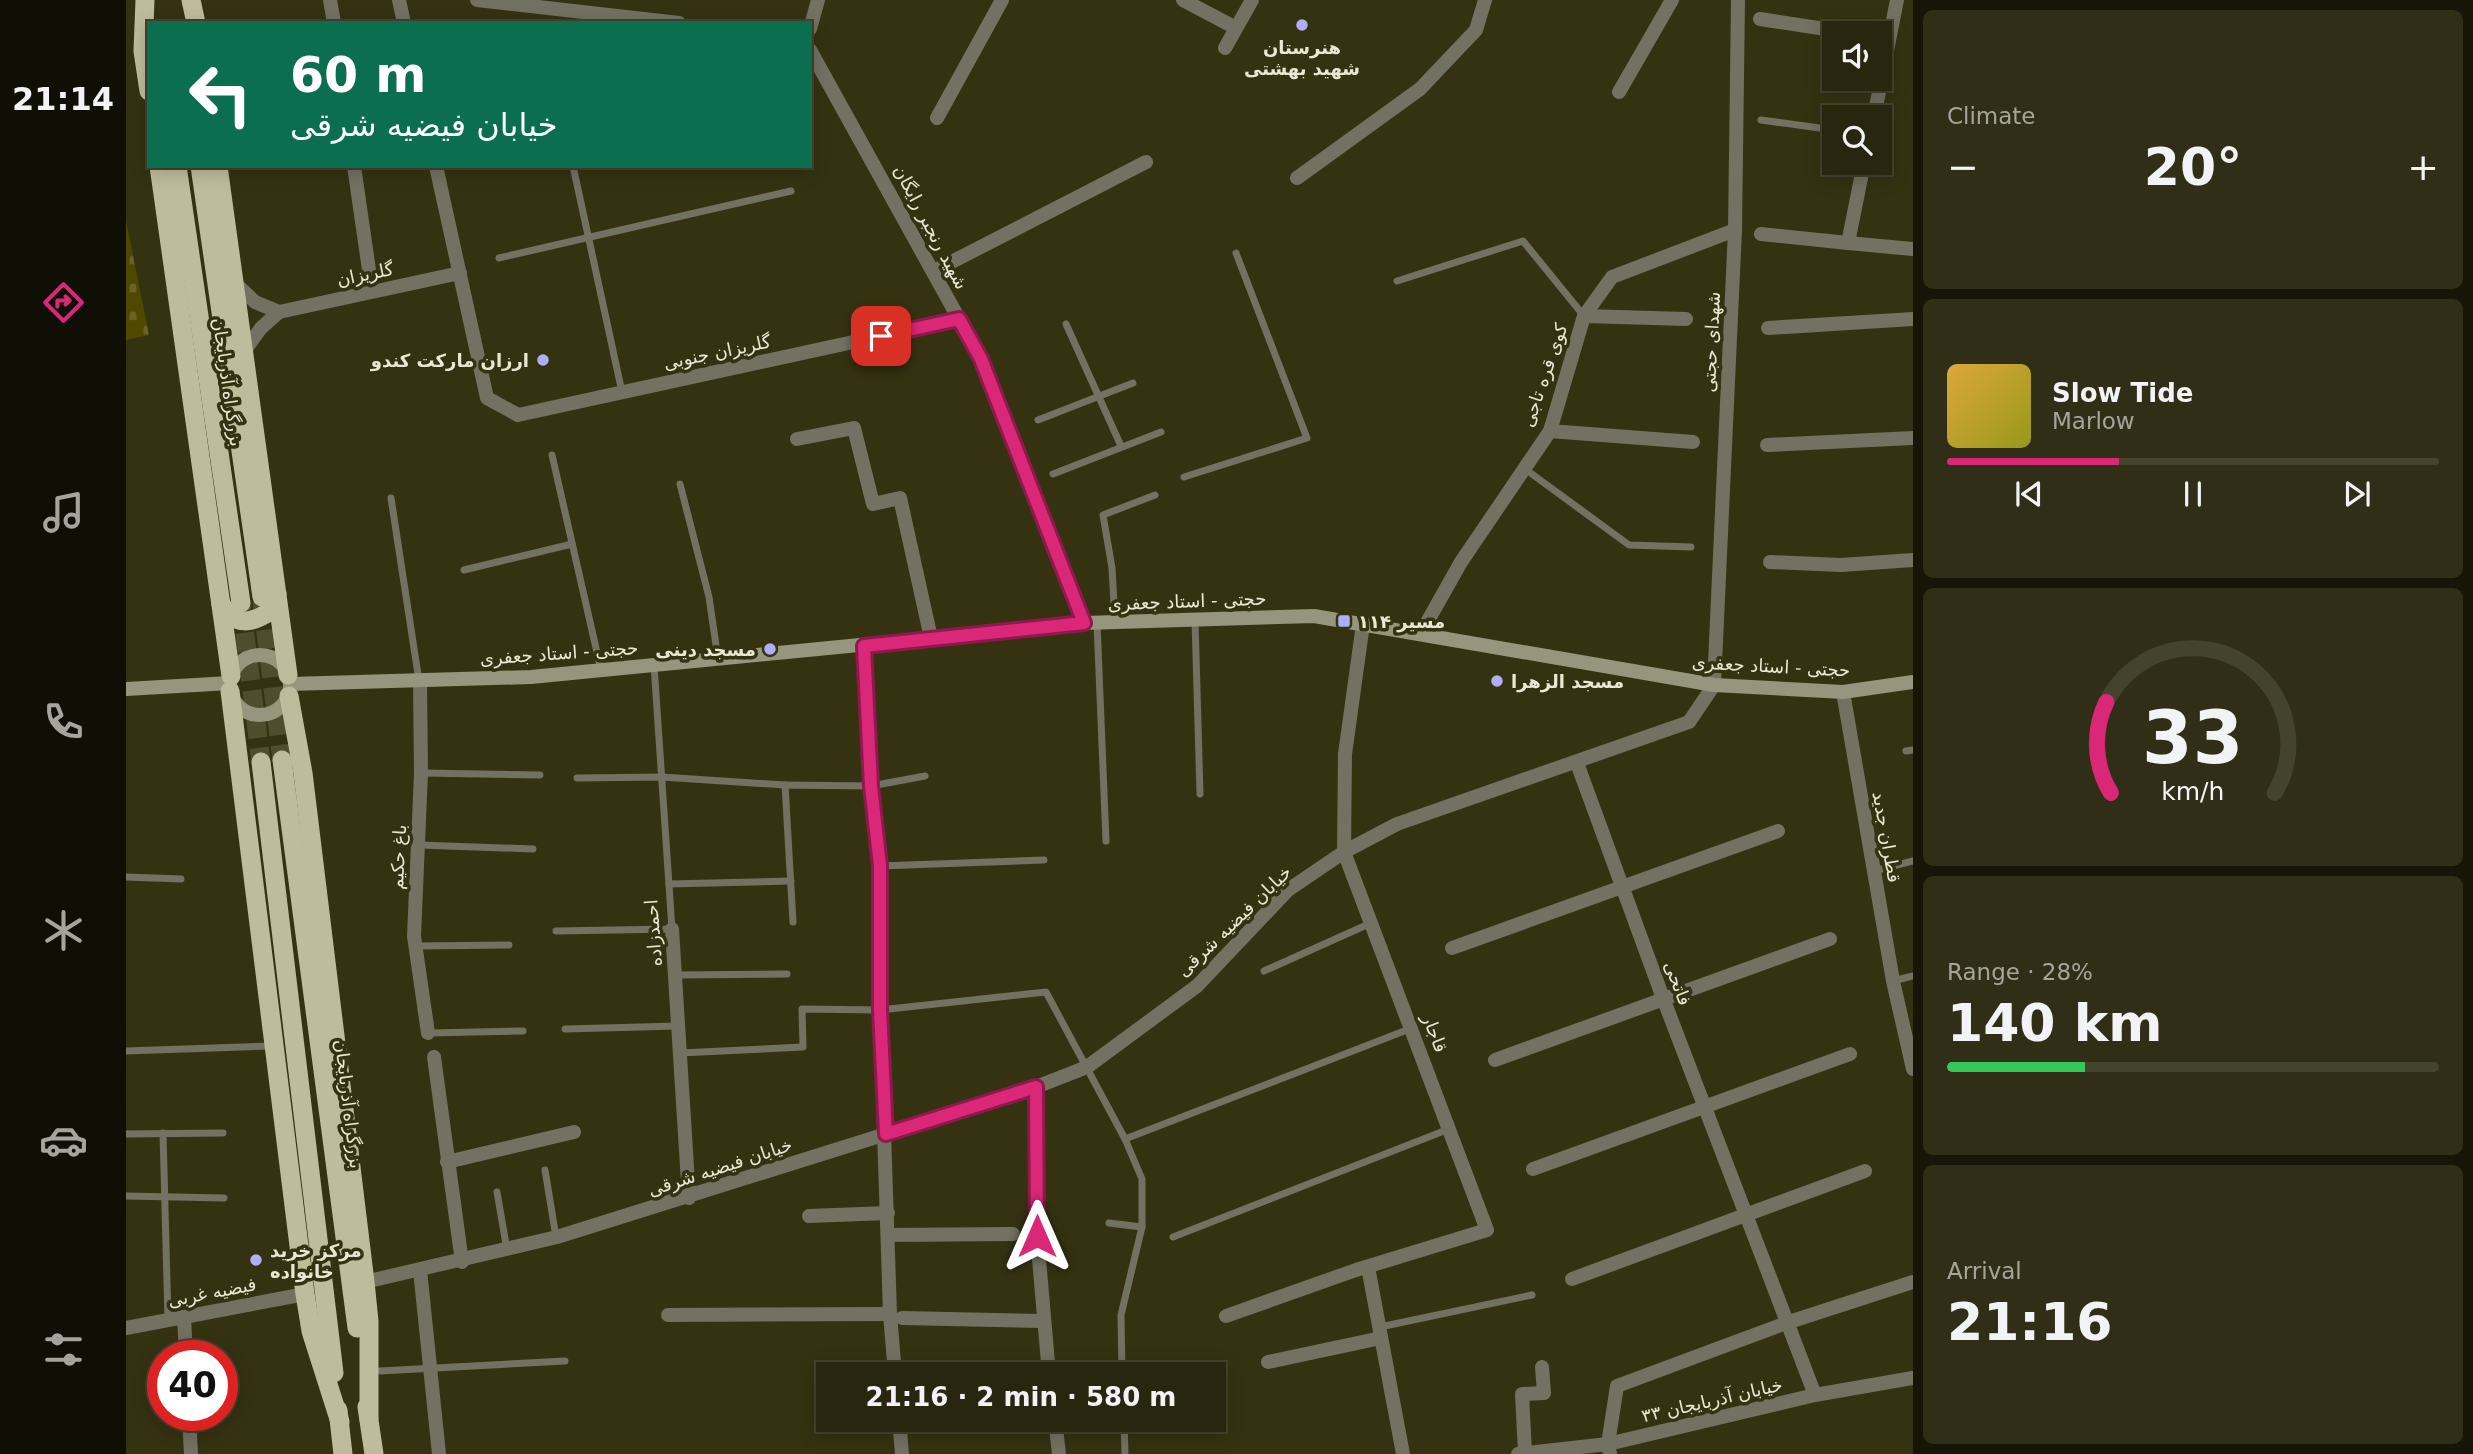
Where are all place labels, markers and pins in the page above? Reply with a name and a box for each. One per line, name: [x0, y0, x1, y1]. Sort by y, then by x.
marker: هنرستان شهید بهشتی: [1294, 17, 1310, 33]
place label: هنرستان شهید بهشتی: [1244, 37, 1360, 80]
pin: [851, 306, 911, 366]
place label: ارزان مارکت کندو: [370, 350, 529, 372]
marker: ارزان مارکت کندو: [535, 352, 551, 368]
place label: مسیر ۱۱۴: [1358, 611, 1445, 633]
marker: مسیر ۱۱۴: [1336, 613, 1352, 629]
place label: مسجد دینی: [655, 639, 756, 660]
marker: مسجد دینی: [762, 641, 778, 657]
place label: مسجد الزهرا: [1511, 671, 1624, 693]
marker: مسجد الزهرا: [1489, 673, 1505, 689]
place label: مرکز خرید خانواده: [270, 1240, 362, 1283]
marker: مرکز خرید خانواده: [248, 1252, 264, 1268]

